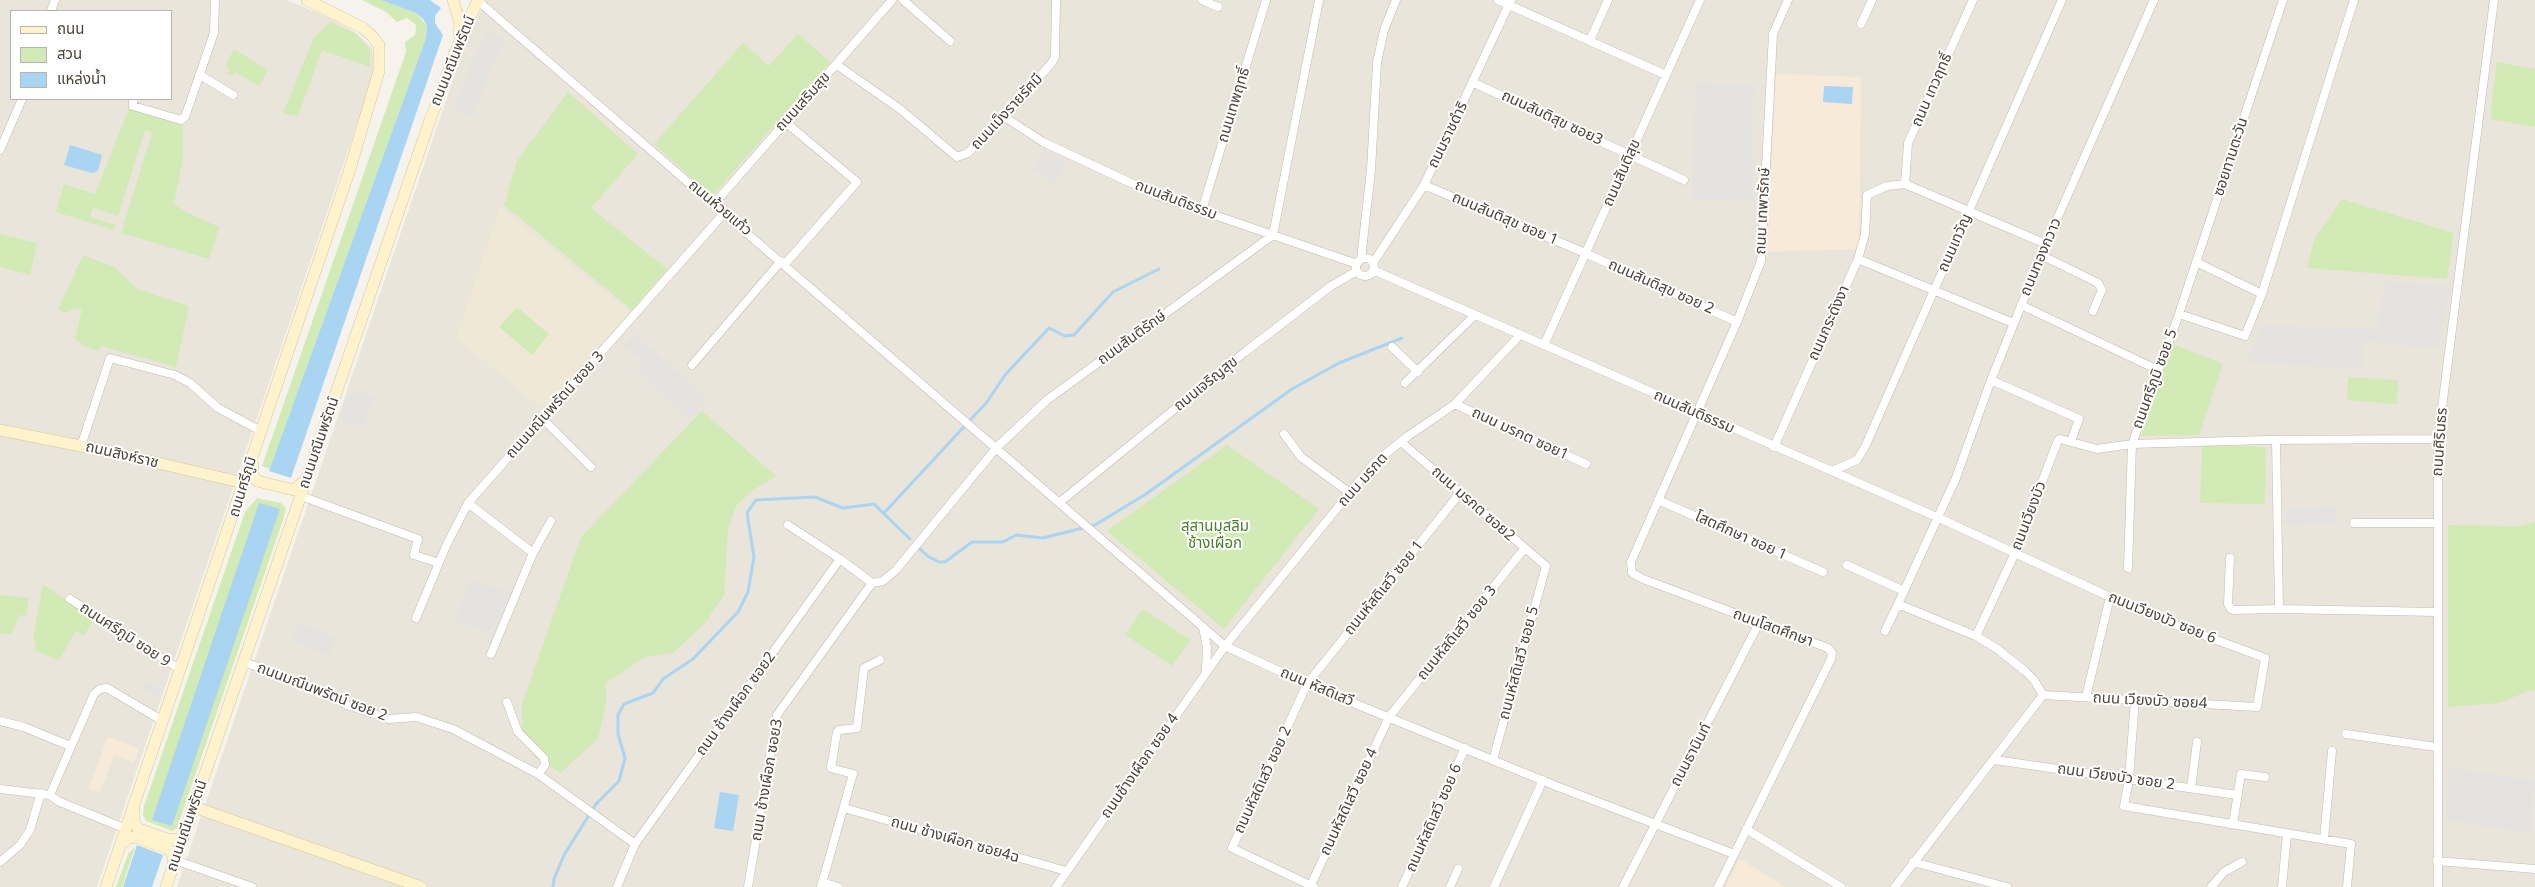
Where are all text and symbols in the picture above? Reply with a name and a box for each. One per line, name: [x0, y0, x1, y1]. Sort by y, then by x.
legend: [10, 10, 172, 100]
street label: ถนนมณีนพรัตน์: [427, 13, 479, 109]
text: ถนน: [57, 18, 84, 38]
text: สวน: [57, 43, 82, 63]
street label: ถนน เทวฤทธิ์: [1908, 50, 1956, 130]
street label: ถนนเทพฤทธิ์: [1214, 65, 1254, 145]
text: แหล่งน้ำ: [57, 68, 106, 88]
street label: ถนนเสริมสุข: [772, 69, 834, 135]
street label: ถนนเม็งรายรัศมี: [967, 70, 1047, 154]
street label: ถนนสันติสุข ซอย3: [1498, 87, 1606, 149]
street label: ถนนราชดำริ: [1424, 99, 1472, 171]
street label: ซอยทานตะวัน: [2210, 115, 2252, 199]
street label: ถนนสันติสุข: [1599, 137, 1645, 209]
street label: ถนน เทพารักษ์: [1752, 167, 1774, 255]
street label: ถนนห้วยแก้ว: [685, 176, 755, 240]
street label: ถนนสันติธรรม: [1132, 176, 1220, 224]
street label: ถนนสันติสุข ซอย 1: [1449, 188, 1561, 250]
street label: ถนนเทวัญ: [1934, 211, 1976, 275]
street label: ถนนทองกวาว: [2016, 215, 2066, 299]
street label: ถนนสันติสุข ซอย 2: [1605, 256, 1717, 318]
street label: ถนนกระดังงา: [1804, 283, 1854, 363]
street label: ถนนสันติรักษ์: [1094, 307, 1170, 369]
street label: ถนนศรีภูมิ ซอย 5: [2129, 327, 2181, 431]
street label: ถนนมณีนพรัตน์ ซอย 3: [502, 348, 608, 462]
street label: ถนนเจริญสุข: [1170, 353, 1242, 415]
street label: ถนนสันติธรรม: [1651, 386, 1737, 438]
street label: ถนนมณีนพรัตน์: [295, 395, 343, 491]
street label: ถนน มรกต ซอย1: [1469, 404, 1571, 464]
street label: ถนนศิรินธร: [2429, 407, 2451, 477]
street label: ถนนสิงห์ราช: [84, 438, 160, 472]
street label: ถนน มรกต: [1334, 449, 1392, 511]
street label: ถนนศรีภูมิ: [225, 455, 261, 519]
street label: ถนน มรกต ซอย2: [1428, 463, 1518, 545]
street label: ถนนเวียงบัว: [2008, 479, 2050, 553]
street label: โสตศึกษา ซอย 1: [1692, 508, 1790, 564]
park label: สุสานมุสลิม ช้างเผือก: [1181, 518, 1249, 553]
street label: ถนนหัสดิเสวี ซอย 1: [1340, 537, 1428, 639]
street label: ถนนหัสดิเสวี ซอย 3: [1413, 582, 1501, 684]
street label: ถนนเวียงบัว ซอย 6: [2105, 588, 2219, 648]
street label: ถนนศรีภูมิ ซอย 9: [76, 599, 174, 671]
street label: ถนนหัสดิเสวี ซอย 5: [1495, 604, 1543, 722]
street label: ถนนโสตศึกษา: [1730, 605, 1816, 651]
street label: ถนน ช้างเผือก ซอย2: [692, 649, 780, 759]
street label: ถนนมณีนพรัตน์ ซอย 2: [254, 659, 390, 725]
street label: ถนน หัสดิเสวี: [1278, 663, 1356, 711]
street label: ถนน เวียงบัว ซอย4: [2092, 689, 2208, 713]
street label: ถนนช้างเผือก ซอย 4: [1097, 710, 1183, 822]
street label: ถนน ช้างเผือก ซอย3: [747, 717, 787, 843]
street label: ถนนธานินท์: [1667, 720, 1715, 790]
street label: ถนนหัสดิเสวี ซอย 2: [1230, 723, 1296, 837]
street label: ถนนหัสดิเสวี ซอย 4: [1316, 745, 1382, 859]
street label: ถนน เวียงบัว ซอย 2: [2056, 760, 2176, 794]
street label: ถนนหัสดิเสวี ซอย 6: [1402, 761, 1466, 875]
street label: ถนนมณีนพรัตน์: [163, 778, 211, 874]
street label: ถนน ช้างเผือก ซอย4ฉ: [889, 813, 1021, 867]

